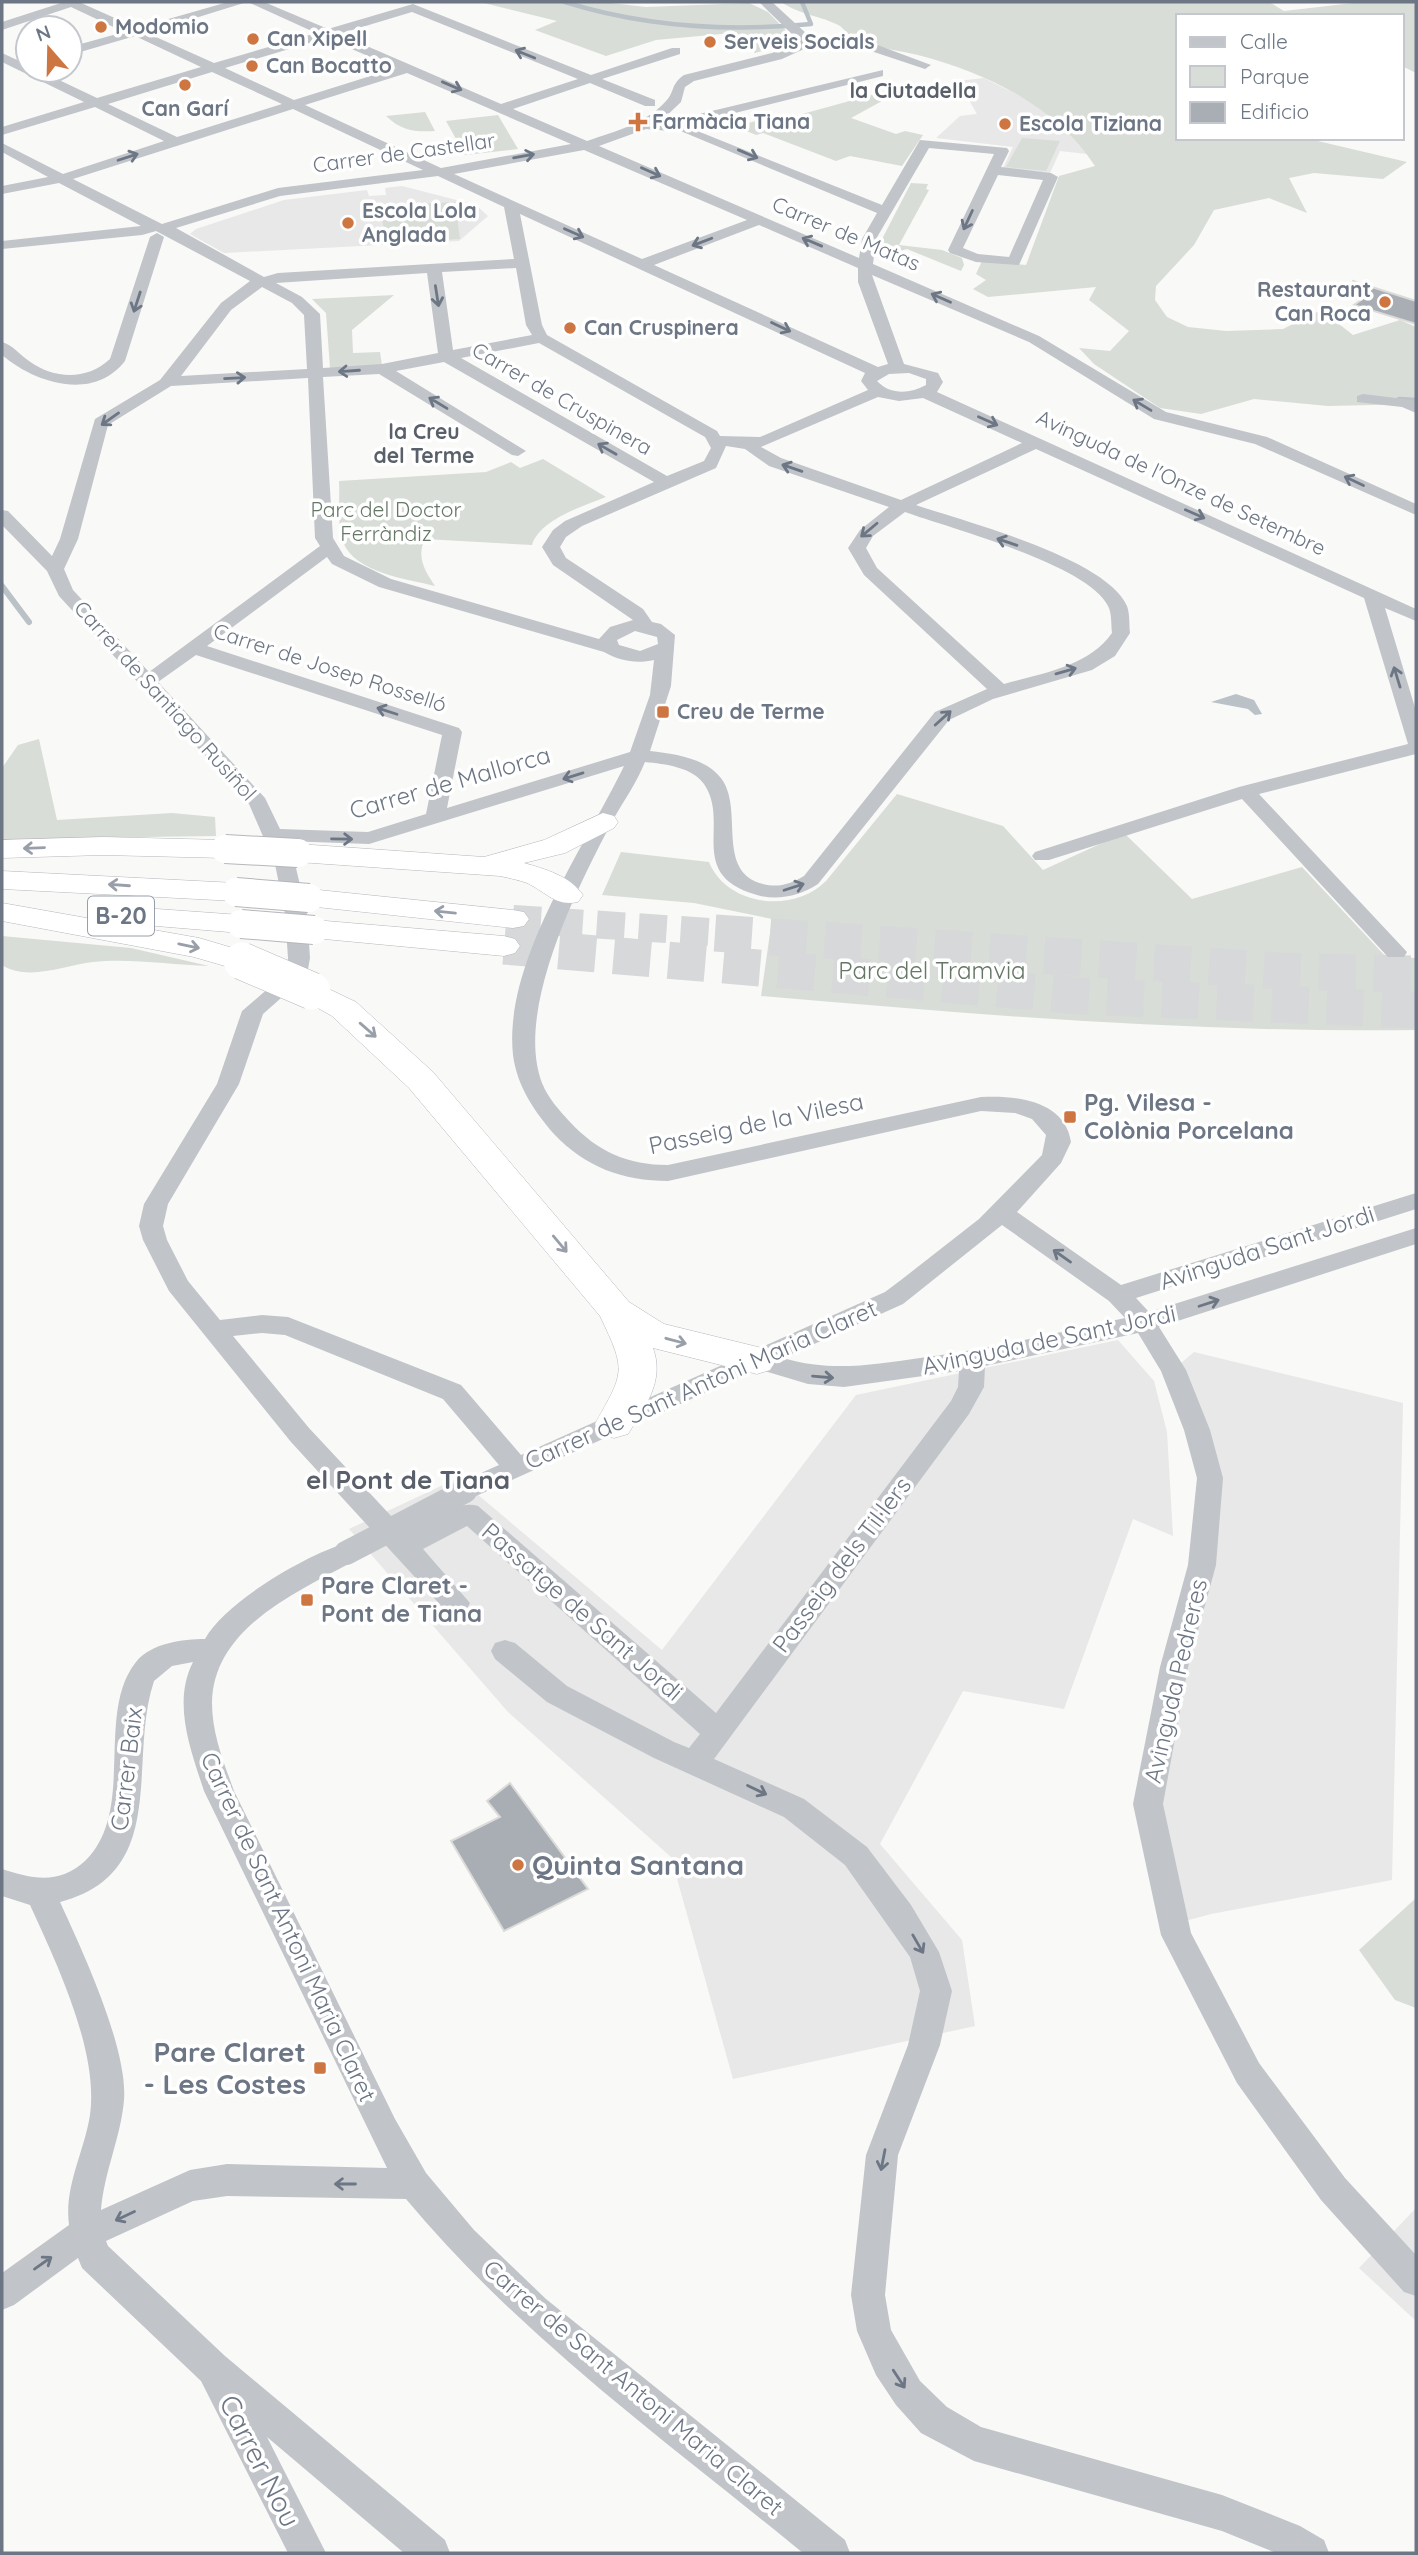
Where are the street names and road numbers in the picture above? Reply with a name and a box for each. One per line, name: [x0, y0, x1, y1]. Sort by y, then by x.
street label: Carrer de Castellar: [311, 126, 497, 178]
street label: Carrer de Matas: [769, 190, 924, 276]
street label: Carrer de Cruspinera: [468, 336, 657, 460]
street label: Avinguda de l'Onze de Setembre: [1033, 404, 1330, 561]
street label: Carrer de Santiago Rusiñol: [69, 595, 262, 806]
street label: Carrer de Josep Rosselló: [210, 617, 450, 717]
street label: Carrer de Mallorca: [346, 739, 554, 825]
road number: B-20: [88, 897, 154, 936]
street label: Passeig de la Vilesa: [646, 1086, 866, 1160]
street label: Avinguda Sant Jordi: [1156, 1198, 1378, 1296]
street label: Carrer de Sant Antoni Maria Claret: [520, 1293, 881, 1476]
street label: Avinguda de Sant Jordi: [919, 1297, 1178, 1381]
street label: Passeig dels Til·lers: [765, 1471, 917, 1658]
street label: Passatge de Sant Jordi: [476, 1516, 689, 1707]
street label: Avinguda Pedreres: [1137, 1576, 1213, 1786]
street label: Carrer Baix: [104, 1705, 148, 1832]
street label: Carrer de Sant Antoni Maria Claret: [195, 1747, 383, 2106]
street label: Carrer de Sant Antoni Maria Claret: [478, 2253, 790, 2522]
street label: Carrer Nou: [212, 2389, 309, 2533]

